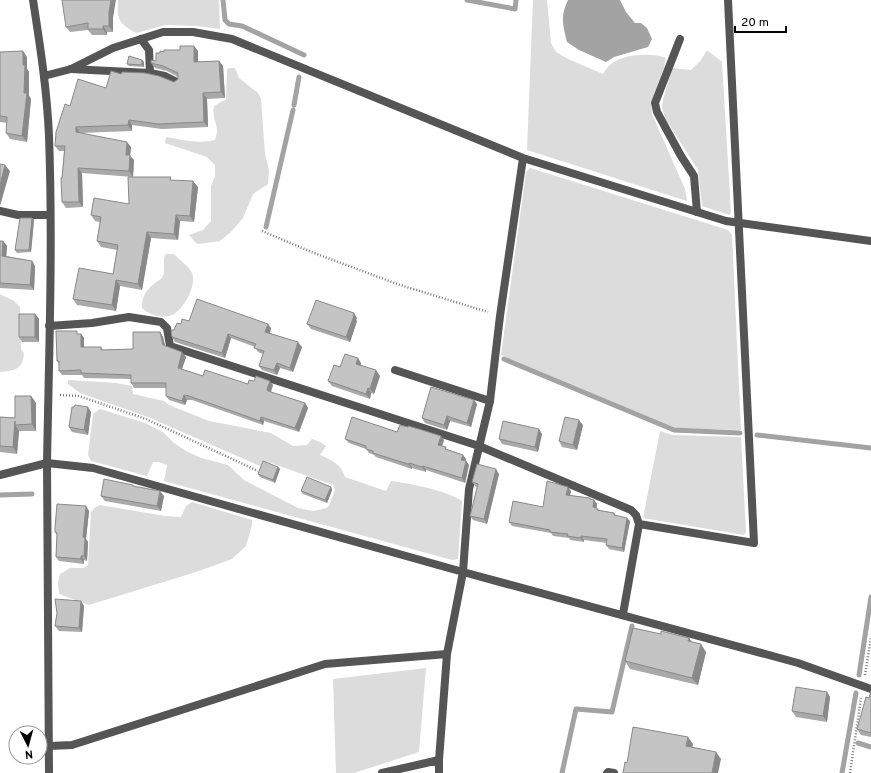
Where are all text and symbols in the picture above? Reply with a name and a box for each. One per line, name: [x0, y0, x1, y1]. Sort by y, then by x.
scale bar: [735, 8, 786, 34]
text: 20 m: [741, 15, 769, 31]
north arrow: [8, 725, 48, 765]
text: N: [24, 747, 34, 761]

